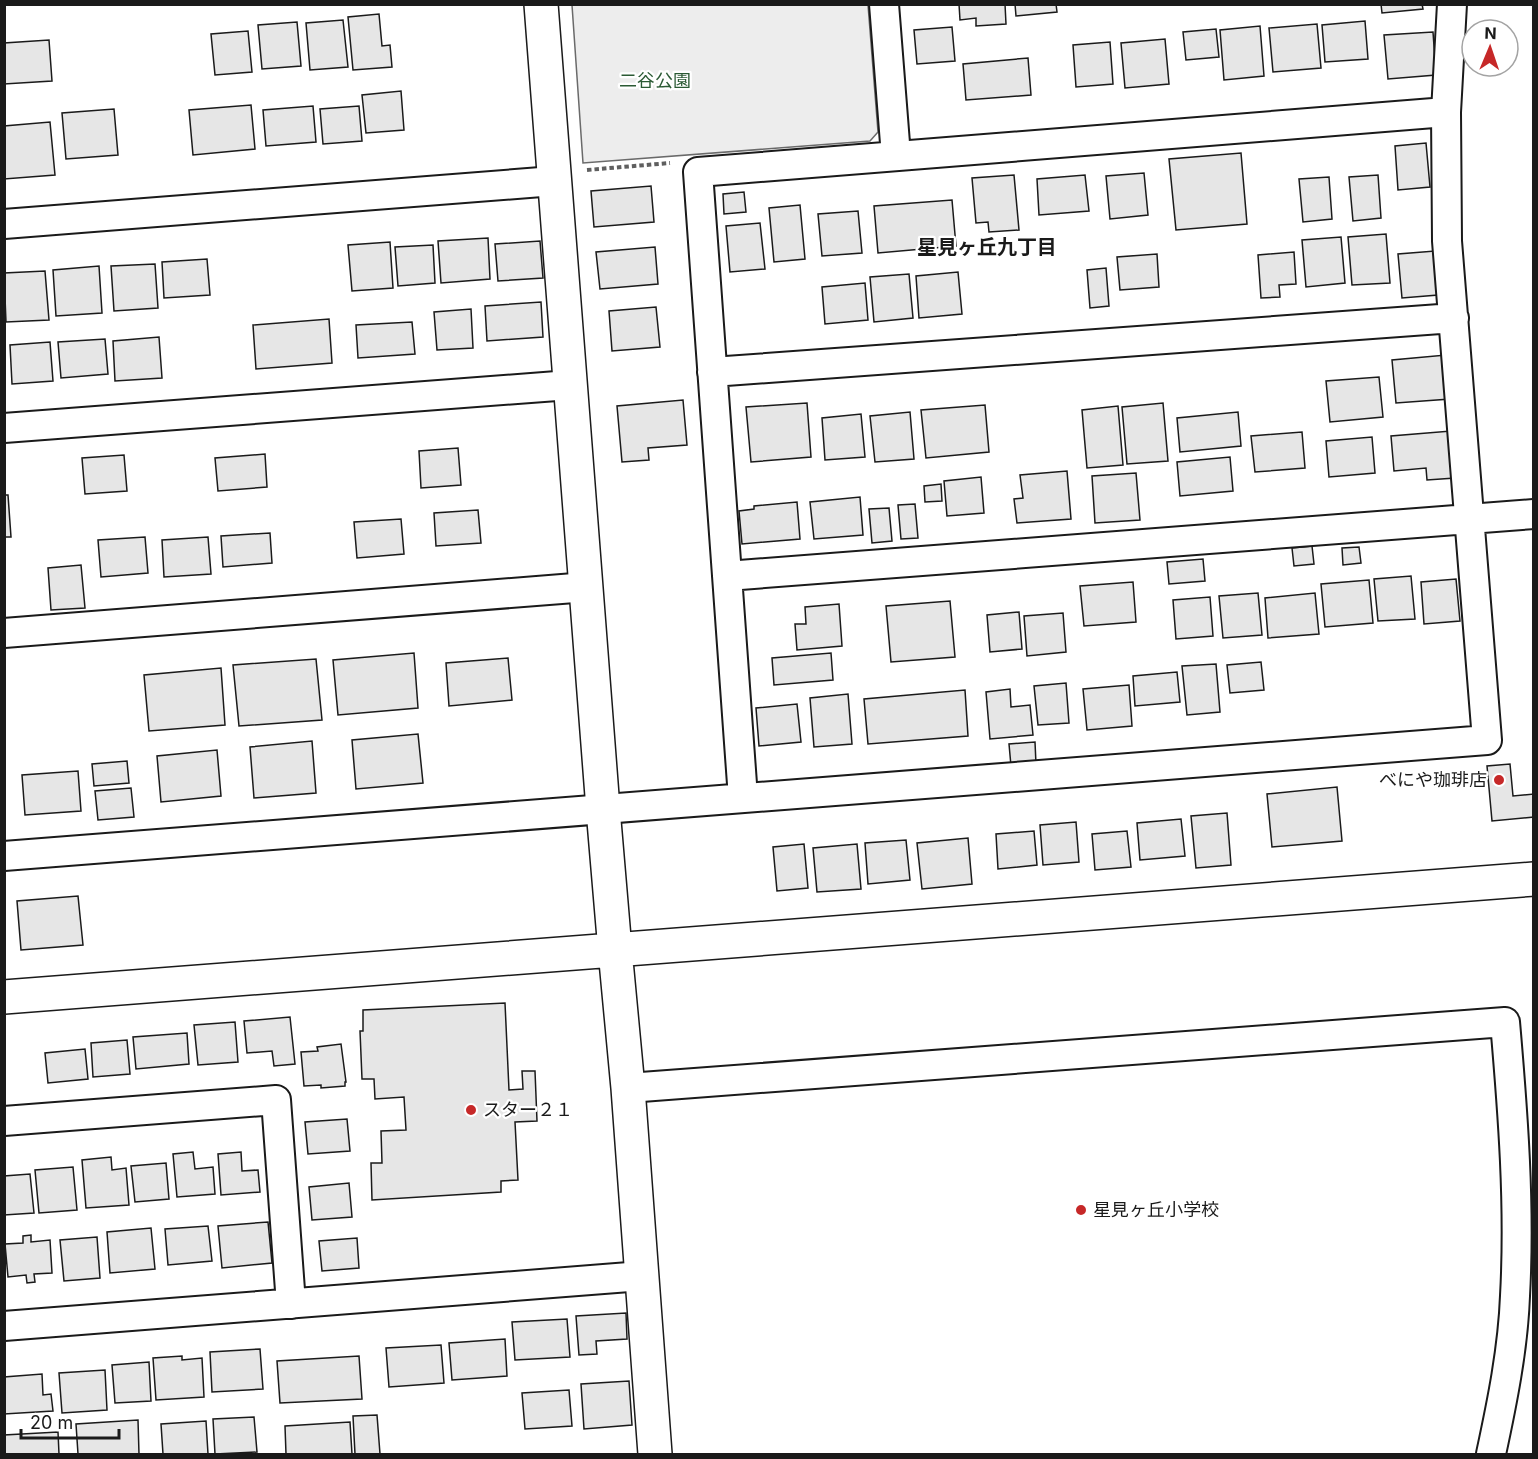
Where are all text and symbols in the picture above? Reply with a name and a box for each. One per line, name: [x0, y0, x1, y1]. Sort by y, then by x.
north arrow: [1460, 18, 1520, 78]
text: N: [1484, 23, 1497, 43]
park label: 二谷公園: [619, 70, 691, 91]
district label: 星見ヶ丘九丁目: [917, 235, 1057, 259]
place label: べにや珈琲店: [1379, 769, 1487, 790]
marker: べにや珈琲店: [1492, 773, 1506, 787]
place label: スター２１: [483, 1099, 573, 1120]
marker: スター２１: [464, 1103, 478, 1117]
place label: 星見ヶ丘小学校: [1093, 1199, 1219, 1220]
marker: 星見ヶ丘小学校: [1074, 1203, 1088, 1217]
scale bar: [21, 1402, 118, 1440]
text: 20 m: [30, 1412, 73, 1433]

